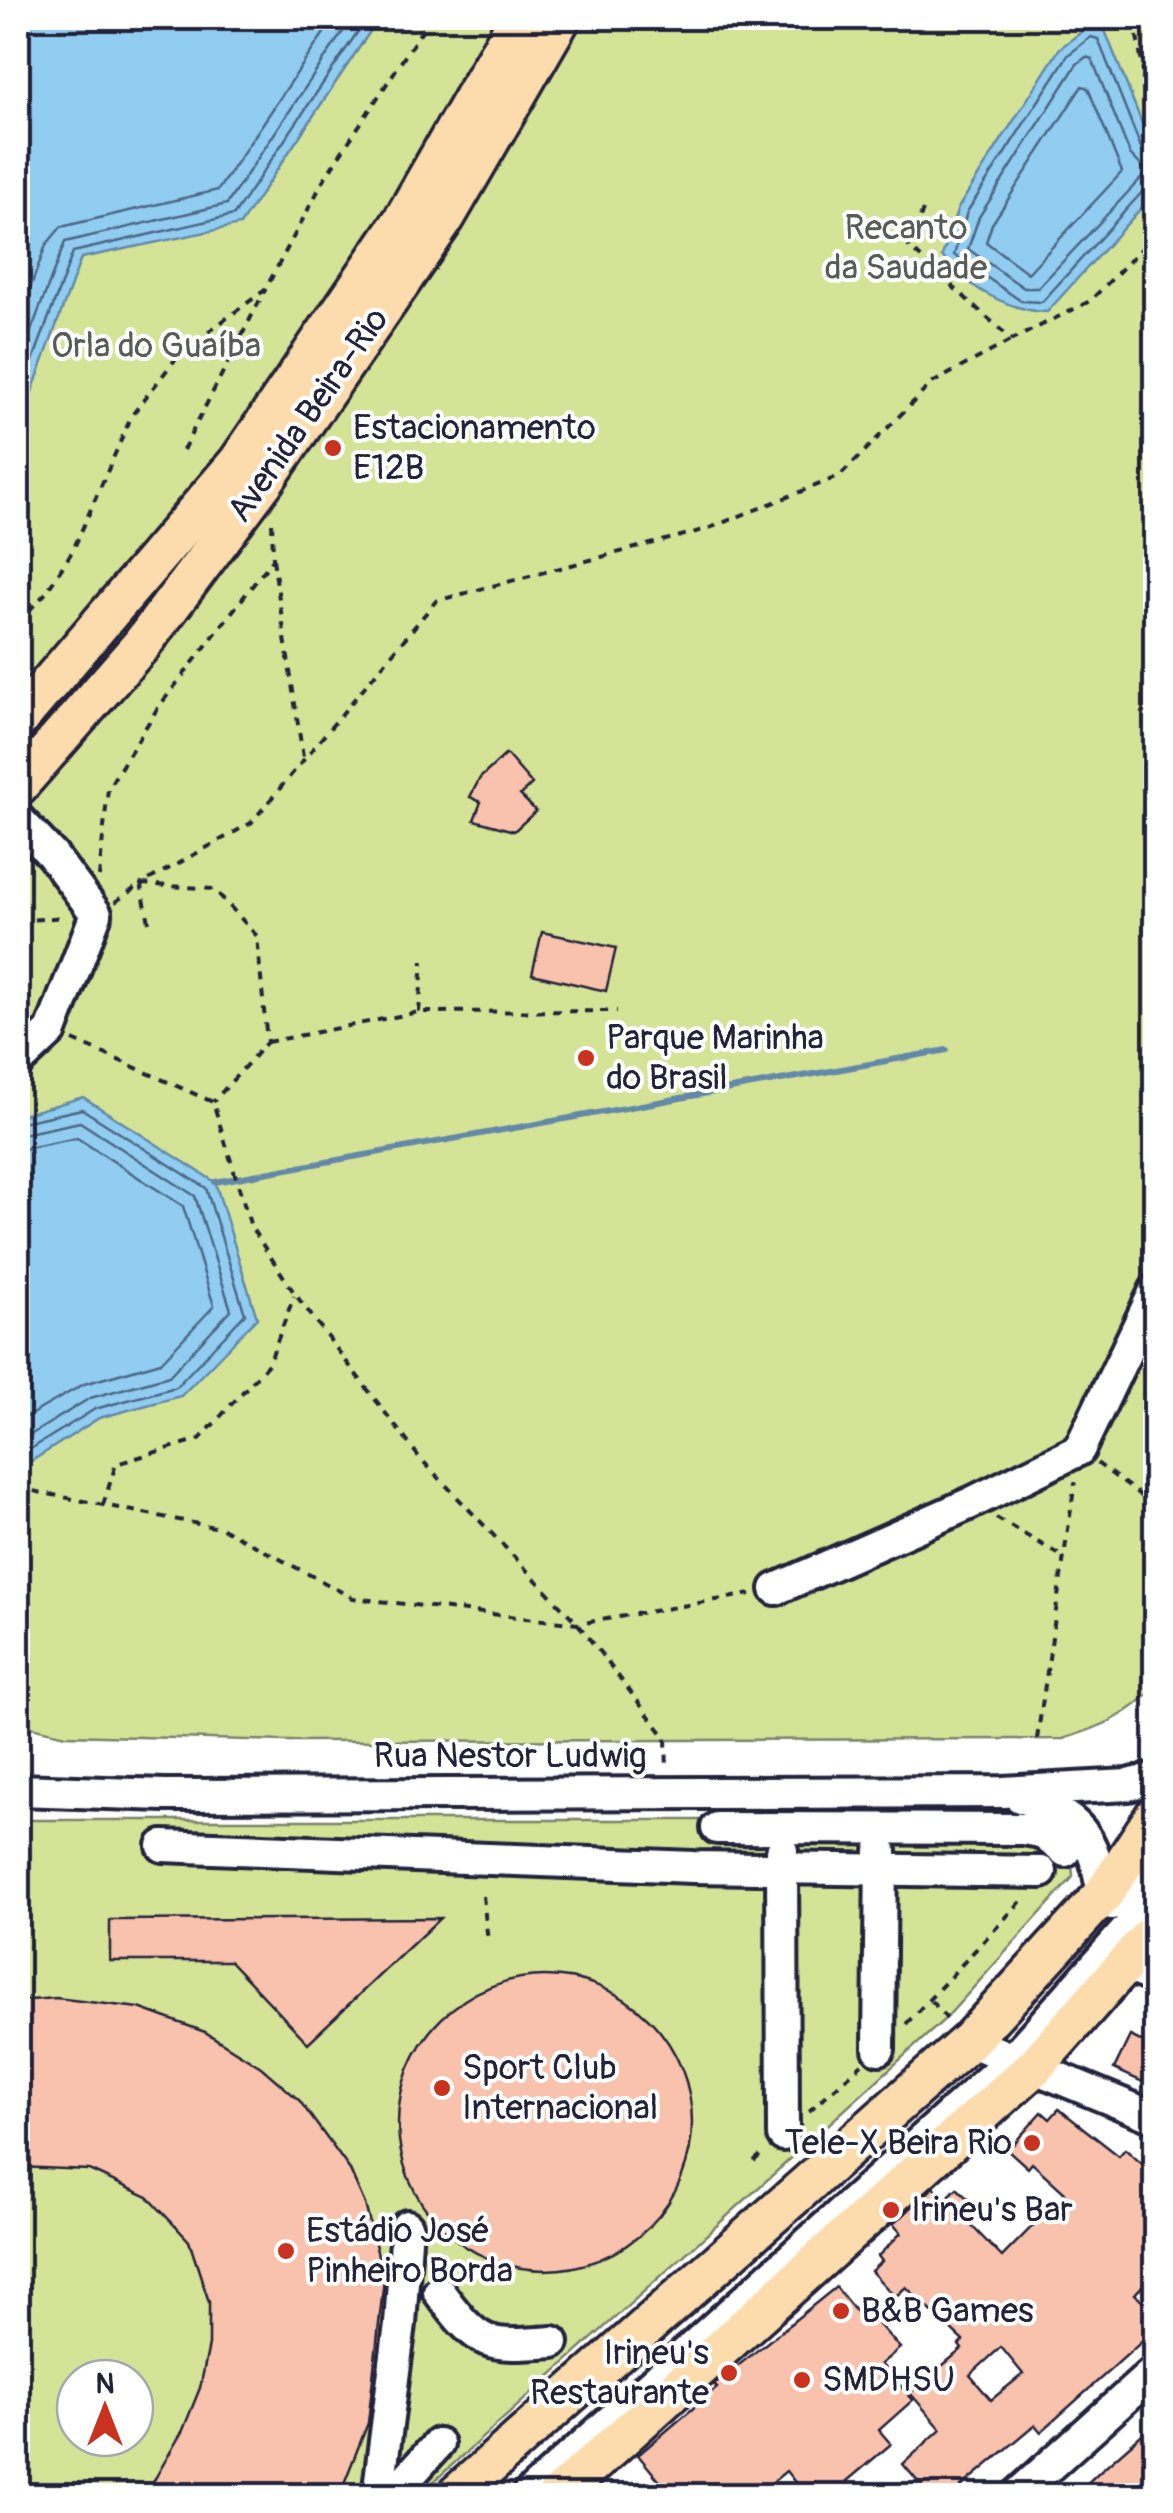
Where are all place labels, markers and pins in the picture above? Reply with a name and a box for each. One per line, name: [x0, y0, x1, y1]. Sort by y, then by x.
place label: Estacionamento E12B: [353, 406, 596, 490]
marker: Estacionamento E12B: [322, 437, 344, 459]
place label: Parque Marinha do Brasil: [606, 1016, 824, 1100]
marker: Parque Marinha do Brasil: [575, 1047, 597, 1069]
place label: Sport Club Internacional: [462, 2046, 658, 2130]
marker: Sport Club Internacional: [431, 2077, 453, 2099]
place label: Tele-X Beira Rio: [785, 2121, 1012, 2165]
marker: Tele-X Beira Rio: [1021, 2132, 1043, 2154]
place label: Irineu's Bar: [911, 2188, 1073, 2232]
marker: Irineu's Bar: [880, 2199, 902, 2221]
place label: Estádio José Pinheiro Borda: [306, 2209, 513, 2293]
marker: Estádio José Pinheiro Borda: [275, 2240, 297, 2262]
place label: B&B Games: [861, 2289, 1034, 2333]
marker: B&B Games: [830, 2300, 852, 2322]
place label: Irineu's Restaurante: [530, 2331, 709, 2415]
place label: SMDHSU: [822, 2358, 955, 2402]
marker: Irineu's Restaurante: [718, 2362, 740, 2384]
marker: SMDHSU: [791, 2369, 813, 2391]

